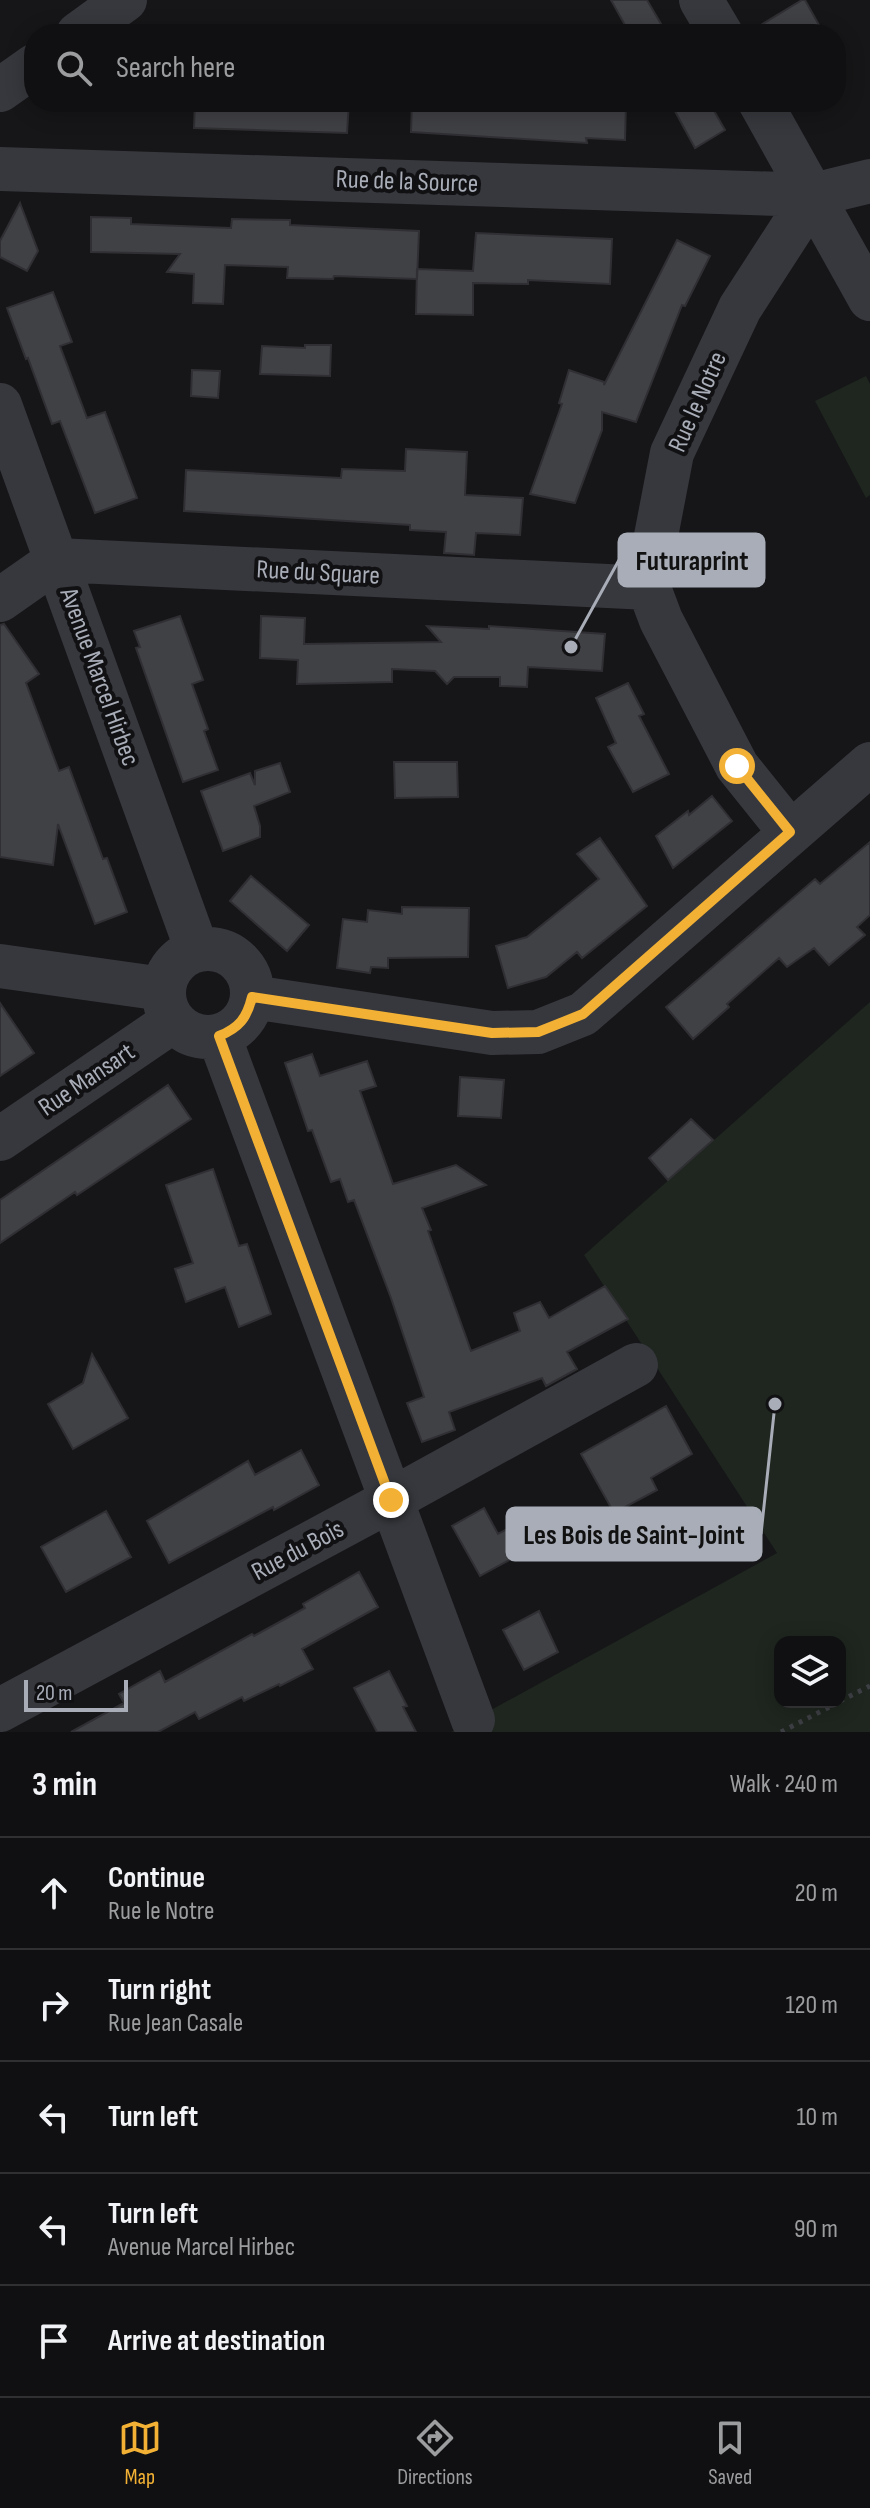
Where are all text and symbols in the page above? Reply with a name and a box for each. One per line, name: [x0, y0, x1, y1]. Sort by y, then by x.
search box: [24, 24, 846, 112]
icon: search: [52, 46, 96, 90]
text: Search here: [116, 50, 235, 86]
street label: Rue de la Source: [335, 164, 479, 200]
street label: Rue le Notre: [662, 347, 734, 457]
callout: Futuraprint: [619, 534, 764, 586]
text: Futuraprint: [635, 545, 749, 578]
street label: Rue du Square: [255, 554, 381, 592]
street label: Avenue Marcel Hirbec: [52, 583, 146, 770]
route start: [719, 748, 755, 784]
street label: Rue Mansart: [33, 1037, 141, 1123]
route end: [373, 1482, 409, 1518]
callout: Les Bois de Saint-Joint: [507, 1508, 761, 1560]
street label: Rue du Bois: [247, 1514, 349, 1588]
text: Les Bois de Saint-Joint: [523, 1519, 745, 1552]
map controls: [774, 1636, 846, 1708]
button: layers: [774, 1636, 846, 1708]
scale bar: [24, 1676, 128, 1712]
text: 20 m: [36, 1680, 73, 1707]
text: 3 min: [32, 1764, 97, 1805]
text: Walk · 240 m: [730, 1769, 838, 1800]
text: Continue: [108, 1860, 205, 1896]
icon: ahead: [32, 1871, 76, 1915]
text: 20 m: [795, 1878, 838, 1909]
text: Rue le Notre: [108, 1896, 214, 1927]
text: Turn right: [108, 1972, 211, 2008]
icon: right: [32, 1983, 76, 2027]
text: 120 m: [785, 1990, 838, 2021]
text: Rue Jean Casale: [108, 2008, 243, 2039]
icon: left: [32, 2095, 76, 2139]
text: Turn left: [108, 2099, 198, 2135]
text: 10 m: [796, 2102, 838, 2133]
text: Turn left: [108, 2196, 198, 2232]
icon: left: [32, 2207, 76, 2251]
text: 90 m: [794, 2214, 838, 2245]
text: Avenue Marcel Hirbec: [108, 2232, 295, 2263]
icon: arrive: [32, 2319, 76, 2363]
text: Arrive at destination: [108, 2323, 325, 2359]
tab: Map: [118, 2416, 162, 2491]
tab: Directions: [397, 2416, 473, 2491]
tab: Saved: [708, 2416, 752, 2491]

